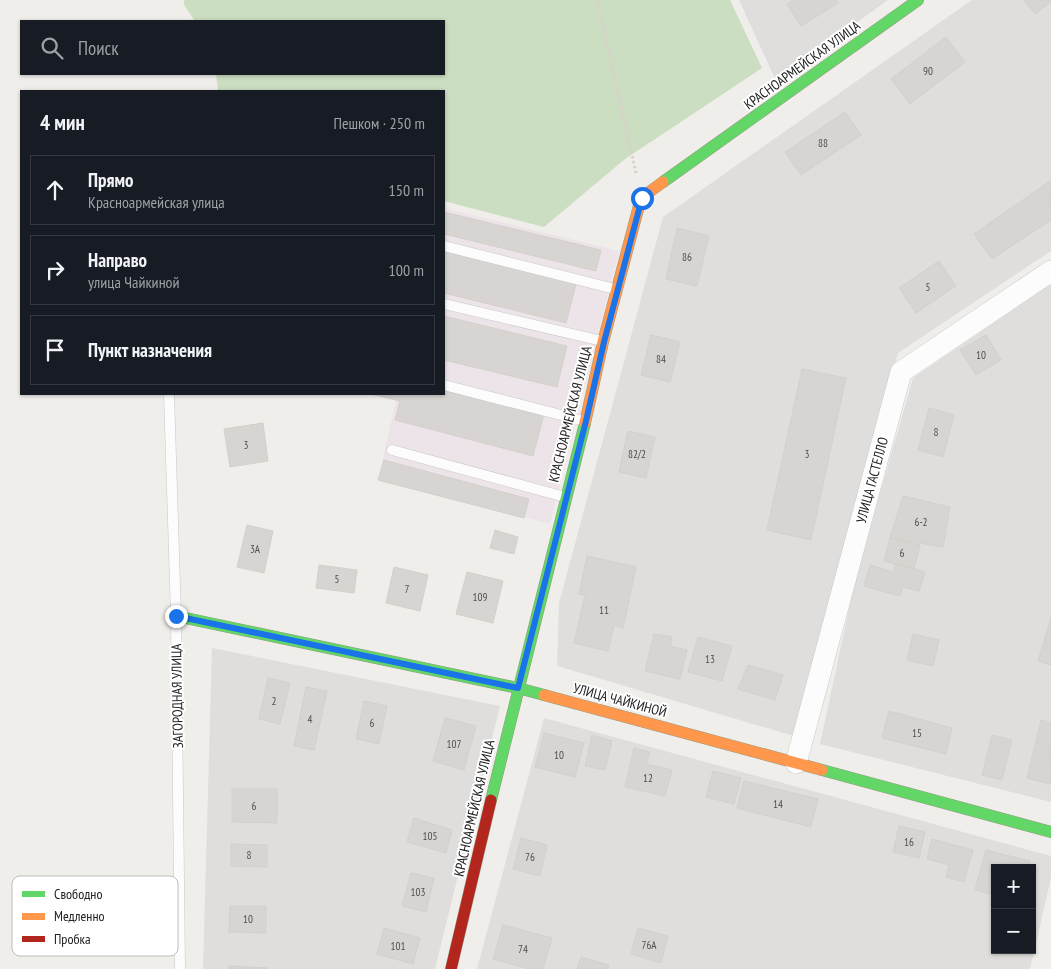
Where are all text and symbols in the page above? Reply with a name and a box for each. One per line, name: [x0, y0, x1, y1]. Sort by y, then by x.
street label: КРАСНОАРМЕЙСКАЯ УЛИЦА: [740, 16, 864, 113]
search box: [20, 20, 445, 75]
icon: search: [38, 34, 66, 62]
text: Поиск: [78, 36, 119, 60]
house number: 90: [923, 64, 933, 78]
text: 4 мин: [40, 109, 85, 136]
text: Пешком · 250 m: [334, 113, 425, 133]
house number: 88: [818, 136, 828, 150]
text: Прямо: [88, 168, 133, 192]
icon: ahead: [41, 176, 69, 204]
text: 150 m: [389, 180, 424, 200]
route start: [631, 187, 654, 210]
text: Красноармейская улица: [88, 192, 225, 212]
text: Направо: [88, 248, 147, 272]
house number: 86: [682, 250, 692, 264]
icon: right: [41, 256, 69, 284]
text: 100 m: [389, 260, 424, 280]
text: улица Чайкиной: [88, 272, 180, 292]
house number: 5: [926, 280, 931, 294]
icon: arrive: [41, 336, 69, 364]
text: Пункт назначения: [88, 338, 212, 362]
street label: КРАСНОАРМЕЙСКАЯ УЛИЦА: [544, 344, 596, 484]
house number: 10: [976, 348, 986, 362]
house number: 84: [656, 352, 666, 366]
house number: 8: [934, 425, 939, 439]
street label: УЛИЦА ГАСТЕЛЛО: [852, 435, 892, 525]
house number: 3: [244, 438, 249, 452]
house number: 82/2: [628, 447, 646, 461]
house number: 3: [805, 447, 810, 461]
house number: 6-2: [914, 515, 928, 529]
house number: 3А: [250, 542, 261, 556]
house number: 6: [900, 546, 905, 560]
house number: 5: [335, 572, 340, 586]
house number: 7: [405, 582, 410, 596]
house number: 109: [473, 590, 487, 604]
house number: 11: [599, 603, 609, 617]
route end: [165, 605, 188, 628]
street label: ЗАГОРОДНАЯ УЛИЦА: [167, 643, 187, 748]
house number: 13: [705, 652, 715, 666]
street label: УЛИЦА ЧАЙКИНОЙ: [571, 679, 669, 721]
house number: 2: [272, 694, 277, 708]
house number: 4: [308, 712, 313, 726]
house number: 6: [370, 716, 375, 730]
house number: 15: [912, 726, 922, 740]
house number: 107: [447, 737, 461, 751]
street label: КРАСНОАРМЕЙСКАЯ УЛИЦА: [450, 738, 499, 878]
house number: 10: [554, 748, 564, 762]
house number: 12: [643, 771, 653, 785]
house number: 14: [773, 797, 783, 811]
house number: 6: [252, 799, 257, 813]
house number: 105: [423, 829, 437, 843]
house number: 16: [904, 835, 914, 849]
house number: 8: [247, 848, 252, 862]
house number: 76: [525, 850, 535, 864]
map controls: [991, 864, 1036, 954]
button: +: [991, 864, 1036, 909]
legend: [12, 876, 178, 956]
text: Свободно: [54, 885, 102, 903]
house number: 103: [411, 885, 425, 899]
text: Медленно: [54, 907, 105, 925]
button: −: [991, 909, 1036, 954]
house number: 10: [243, 912, 253, 926]
text: Пробка: [54, 930, 91, 948]
house number: 76А: [641, 938, 657, 952]
house number: 101: [391, 939, 405, 953]
house number: 74: [518, 942, 528, 956]

